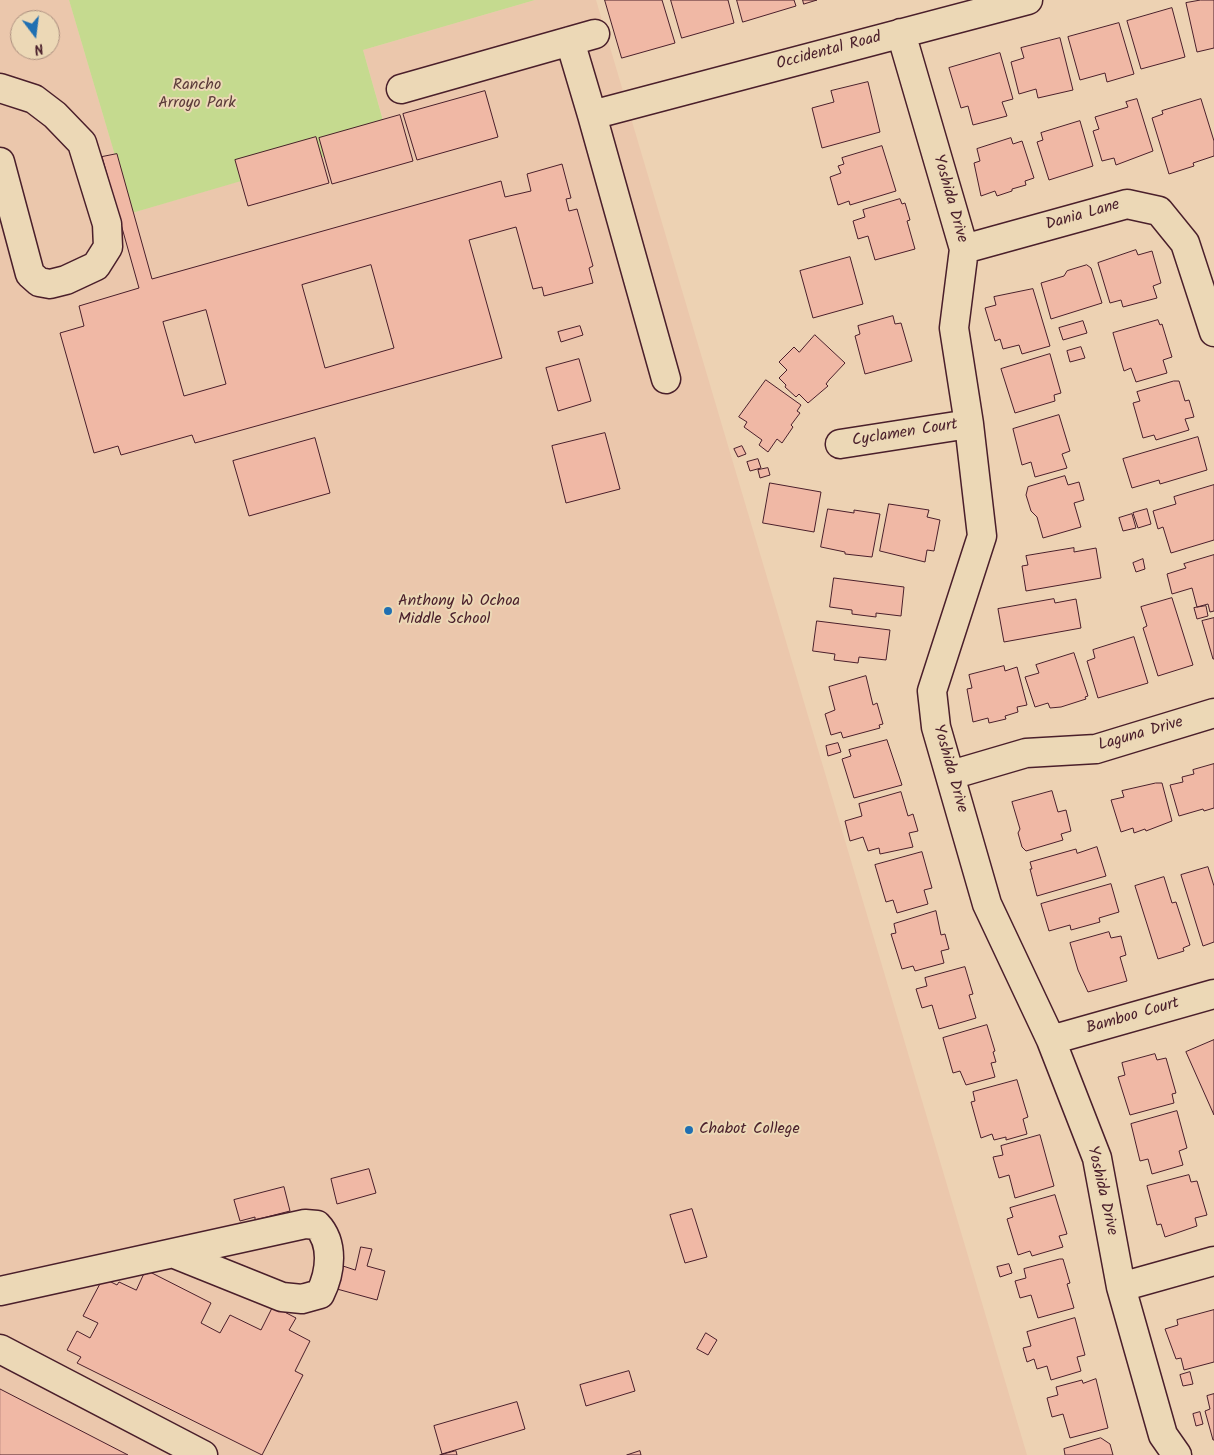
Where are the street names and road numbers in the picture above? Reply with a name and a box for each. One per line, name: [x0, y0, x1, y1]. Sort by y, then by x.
street label: Occidental Road: [775, 29, 883, 75]
street label: Yoshida Drive: [927, 153, 971, 245]
street label: Dania Lane: [1044, 196, 1122, 236]
street label: Cyclamen Court: [851, 416, 959, 452]
street label: Laguna Drive: [1096, 714, 1186, 756]
street label: Yoshida Drive: [927, 723, 971, 815]
street label: Bamboo Court: [1084, 995, 1182, 1039]
street label: Yoshida Drive: [1081, 1145, 1121, 1237]

